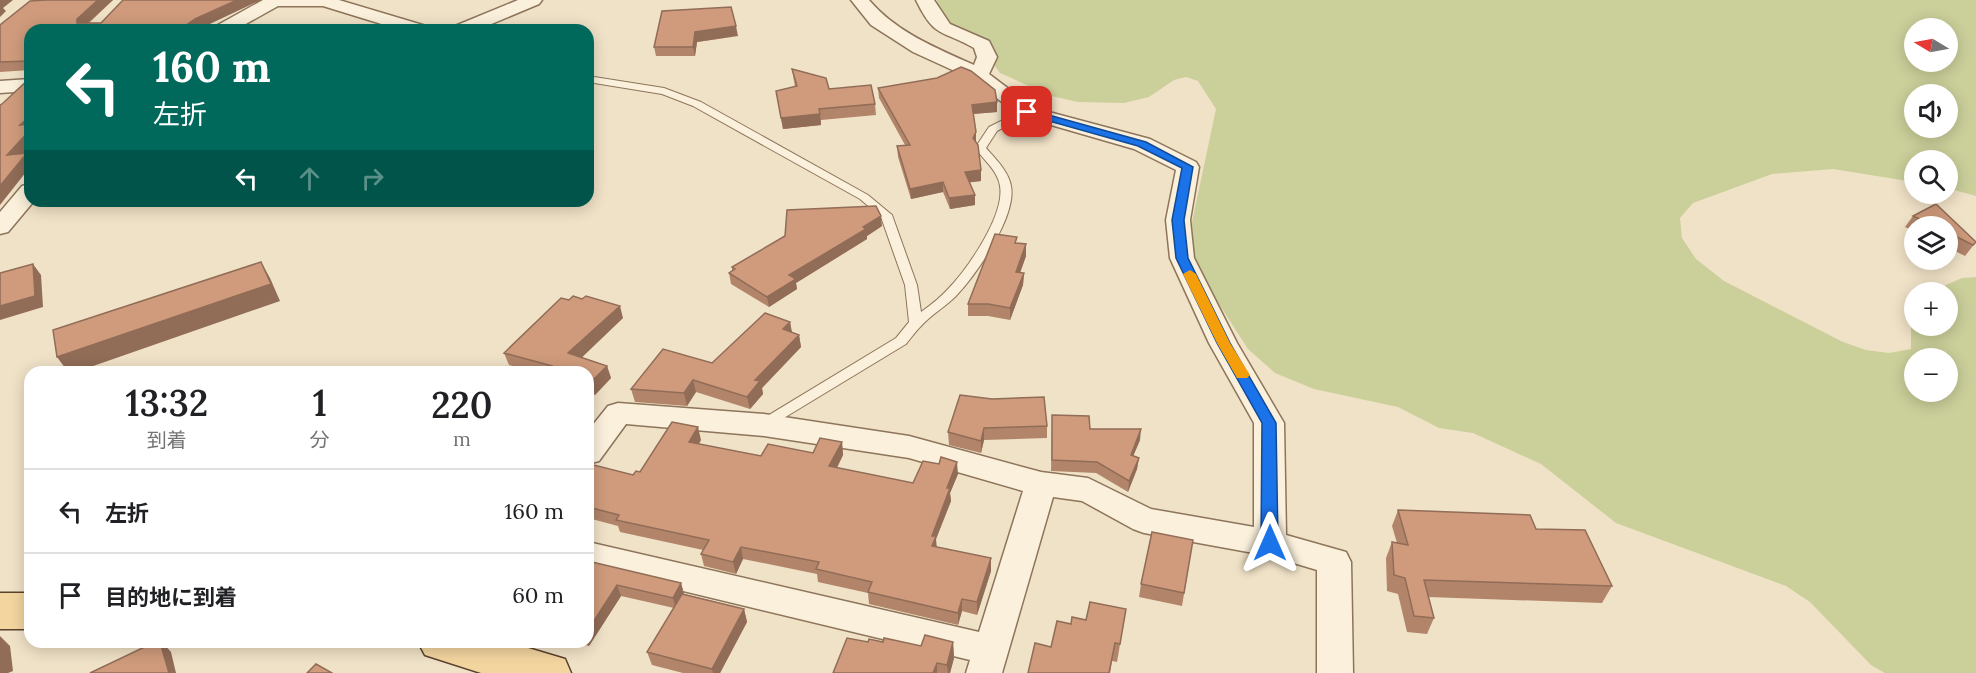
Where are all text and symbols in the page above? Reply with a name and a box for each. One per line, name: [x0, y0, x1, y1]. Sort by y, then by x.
north arrow: [1904, 18, 1958, 72]
map controls: [1904, 18, 1958, 402]
text: 160 m: [153, 40, 271, 94]
icon: left: [54, 48, 132, 126]
button: sound: [1904, 84, 1958, 138]
pin: [1001, 86, 1052, 137]
icon: arrive: [1010, 95, 1043, 128]
text: 左折: [153, 97, 207, 131]
button: search: [1904, 150, 1958, 204]
icon: left: [230, 162, 263, 195]
icon: ahead: [293, 162, 326, 195]
icon: right: [356, 162, 389, 195]
button: layers: [1904, 216, 1958, 270]
button: +: [1904, 282, 1958, 336]
button: −: [1904, 348, 1958, 402]
text: 13:32: [126, 380, 208, 426]
text: 1: [313, 380, 327, 426]
text: 220: [431, 382, 492, 428]
text: m: [453, 426, 471, 451]
text: 到着: [147, 427, 187, 452]
text: 分: [310, 427, 330, 452]
icon: left: [54, 495, 87, 528]
text: 160 m: [504, 497, 564, 525]
text: 左折: [105, 499, 149, 527]
position arrow: [1238, 511, 1302, 575]
icon: arrive: [54, 579, 87, 612]
text: 60 m: [512, 581, 564, 609]
text: 目的地に到着: [105, 583, 237, 611]

